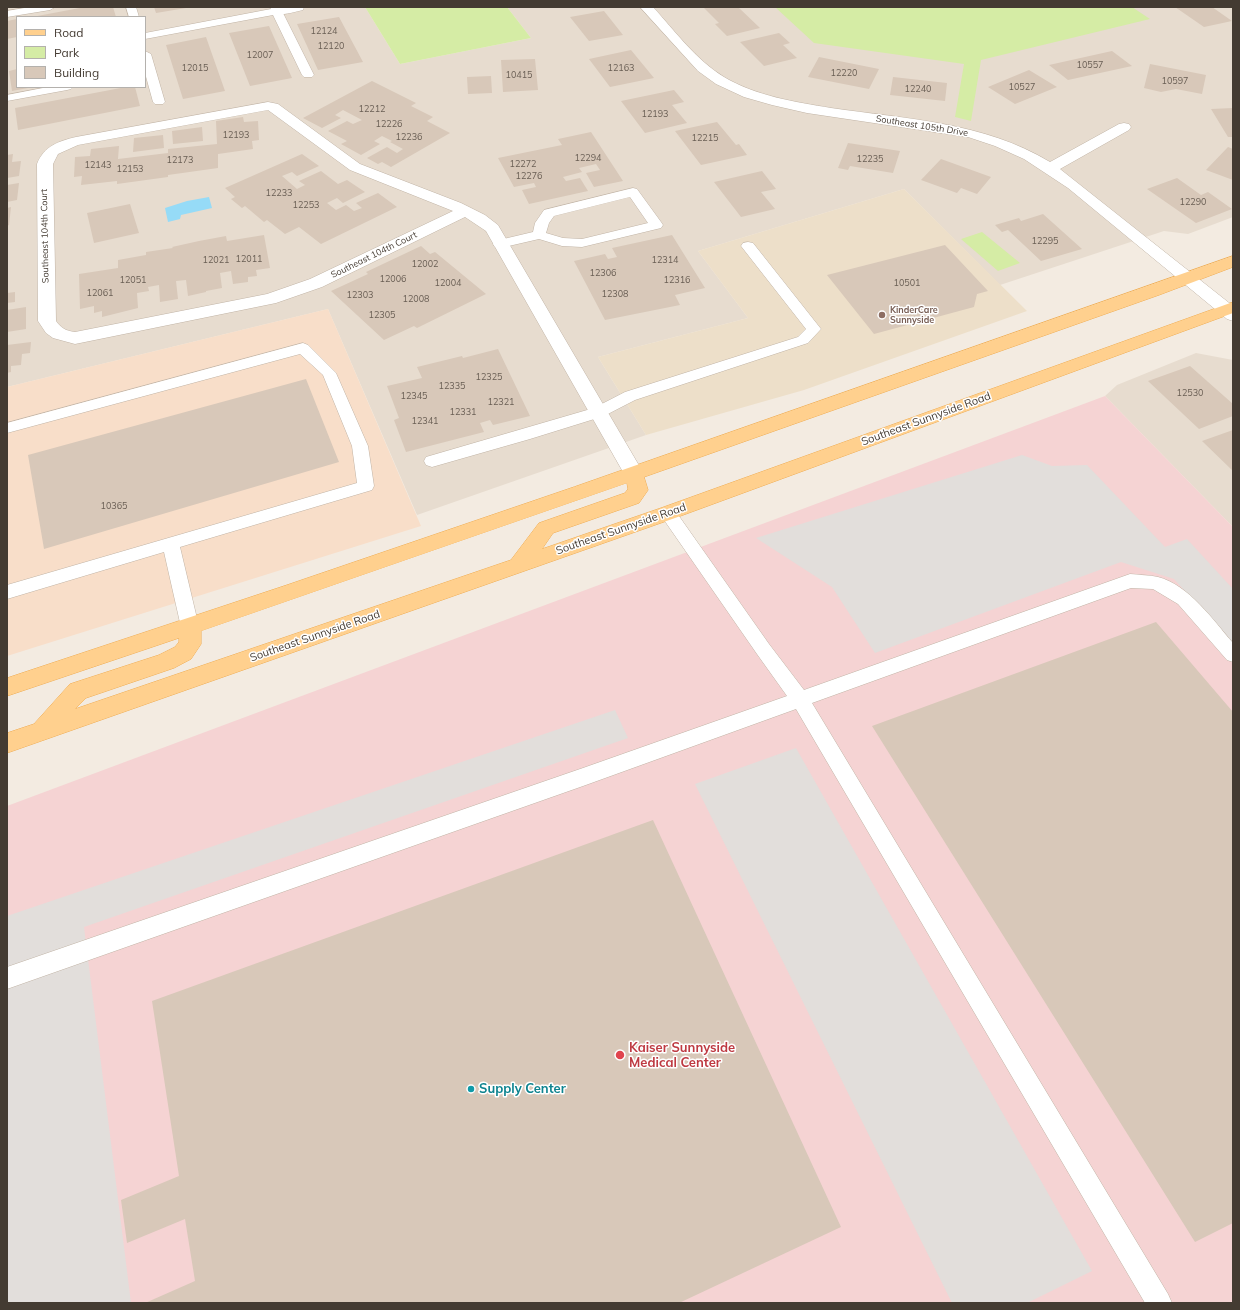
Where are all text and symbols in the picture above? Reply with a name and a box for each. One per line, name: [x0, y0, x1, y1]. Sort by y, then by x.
legend: [16, 16, 146, 88]
text: Road: [54, 25, 83, 40]
house number: 12124: [311, 26, 337, 36]
house number: 12120: [318, 41, 344, 51]
text: Park: [54, 45, 79, 60]
house number: 12007: [247, 50, 273, 60]
house number: 10557: [1077, 60, 1103, 70]
house number: 12015: [182, 63, 208, 73]
house number: 12163: [608, 63, 634, 73]
text: Building: [54, 65, 99, 80]
house number: 12220: [831, 68, 857, 78]
house number: 10415: [506, 70, 532, 80]
house number: 10597: [1162, 76, 1188, 86]
house number: 10527: [1009, 82, 1035, 92]
house number: 12240: [905, 84, 931, 94]
house number: 12212: [359, 104, 385, 114]
house number: 12193: [642, 109, 668, 119]
street label: Southeast 105th Drive: [875, 113, 969, 139]
house number: 12226: [376, 119, 402, 129]
house number: 12193: [223, 130, 249, 140]
house number: 12236: [396, 132, 422, 142]
house number: 12215: [692, 133, 718, 143]
house number: 12294: [575, 153, 601, 163]
house number: 12235: [857, 154, 883, 164]
house number: 12173: [167, 155, 193, 165]
house number: 12272: [510, 159, 536, 169]
house number: 12143: [85, 160, 111, 170]
house number: 12153: [117, 164, 143, 174]
house number: 12276: [516, 171, 542, 181]
house number: 12233: [266, 188, 292, 198]
street label: Southeast 104th Court: [39, 189, 51, 283]
house number: 12290: [1180, 197, 1206, 207]
house number: 12253: [293, 200, 319, 210]
street label: Southeast 104th Court: [329, 229, 419, 281]
house number: 12295: [1032, 236, 1058, 246]
house number: 12011: [236, 254, 262, 264]
house number: 12021: [203, 255, 229, 265]
house number: 12314: [652, 255, 678, 265]
house number: 12002: [412, 259, 438, 269]
house number: 12306: [590, 268, 616, 278]
house number: 12006: [380, 274, 406, 284]
house number: 12051: [120, 275, 146, 285]
house number: 12316: [664, 275, 690, 285]
house number: 12004: [435, 278, 461, 288]
house number: 10501: [894, 278, 920, 288]
house number: 12061: [87, 288, 113, 298]
house number: 12308: [602, 289, 628, 299]
house number: 12303: [347, 290, 373, 300]
house number: 12008: [403, 294, 429, 304]
place label: KinderCare Sunnyside: [890, 305, 938, 326]
house number: 12305: [369, 310, 395, 320]
marker: KinderCare Sunnyside: [877, 310, 887, 320]
house number: 12325: [476, 372, 502, 382]
house number: 12335: [439, 381, 465, 391]
house number: 12530: [1177, 388, 1203, 398]
street label: Southeast Sunnyside Road: [859, 389, 993, 449]
house number: 12345: [401, 391, 427, 401]
house number: 12321: [488, 397, 514, 407]
house number: 12331: [450, 407, 476, 417]
house number: 12341: [412, 416, 438, 426]
street label: Southeast Sunnyside Road: [554, 500, 688, 558]
house number: 10365: [101, 501, 127, 511]
street label: Southeast Sunnyside Road: [248, 607, 382, 665]
place label: Kaiser Sunnyside Medical Center: [629, 1040, 735, 1071]
marker: Kaiser Sunnyside Medical Center: [614, 1049, 626, 1061]
place label: Supply Center: [479, 1081, 566, 1097]
marker: Supply Center: [466, 1084, 476, 1094]

